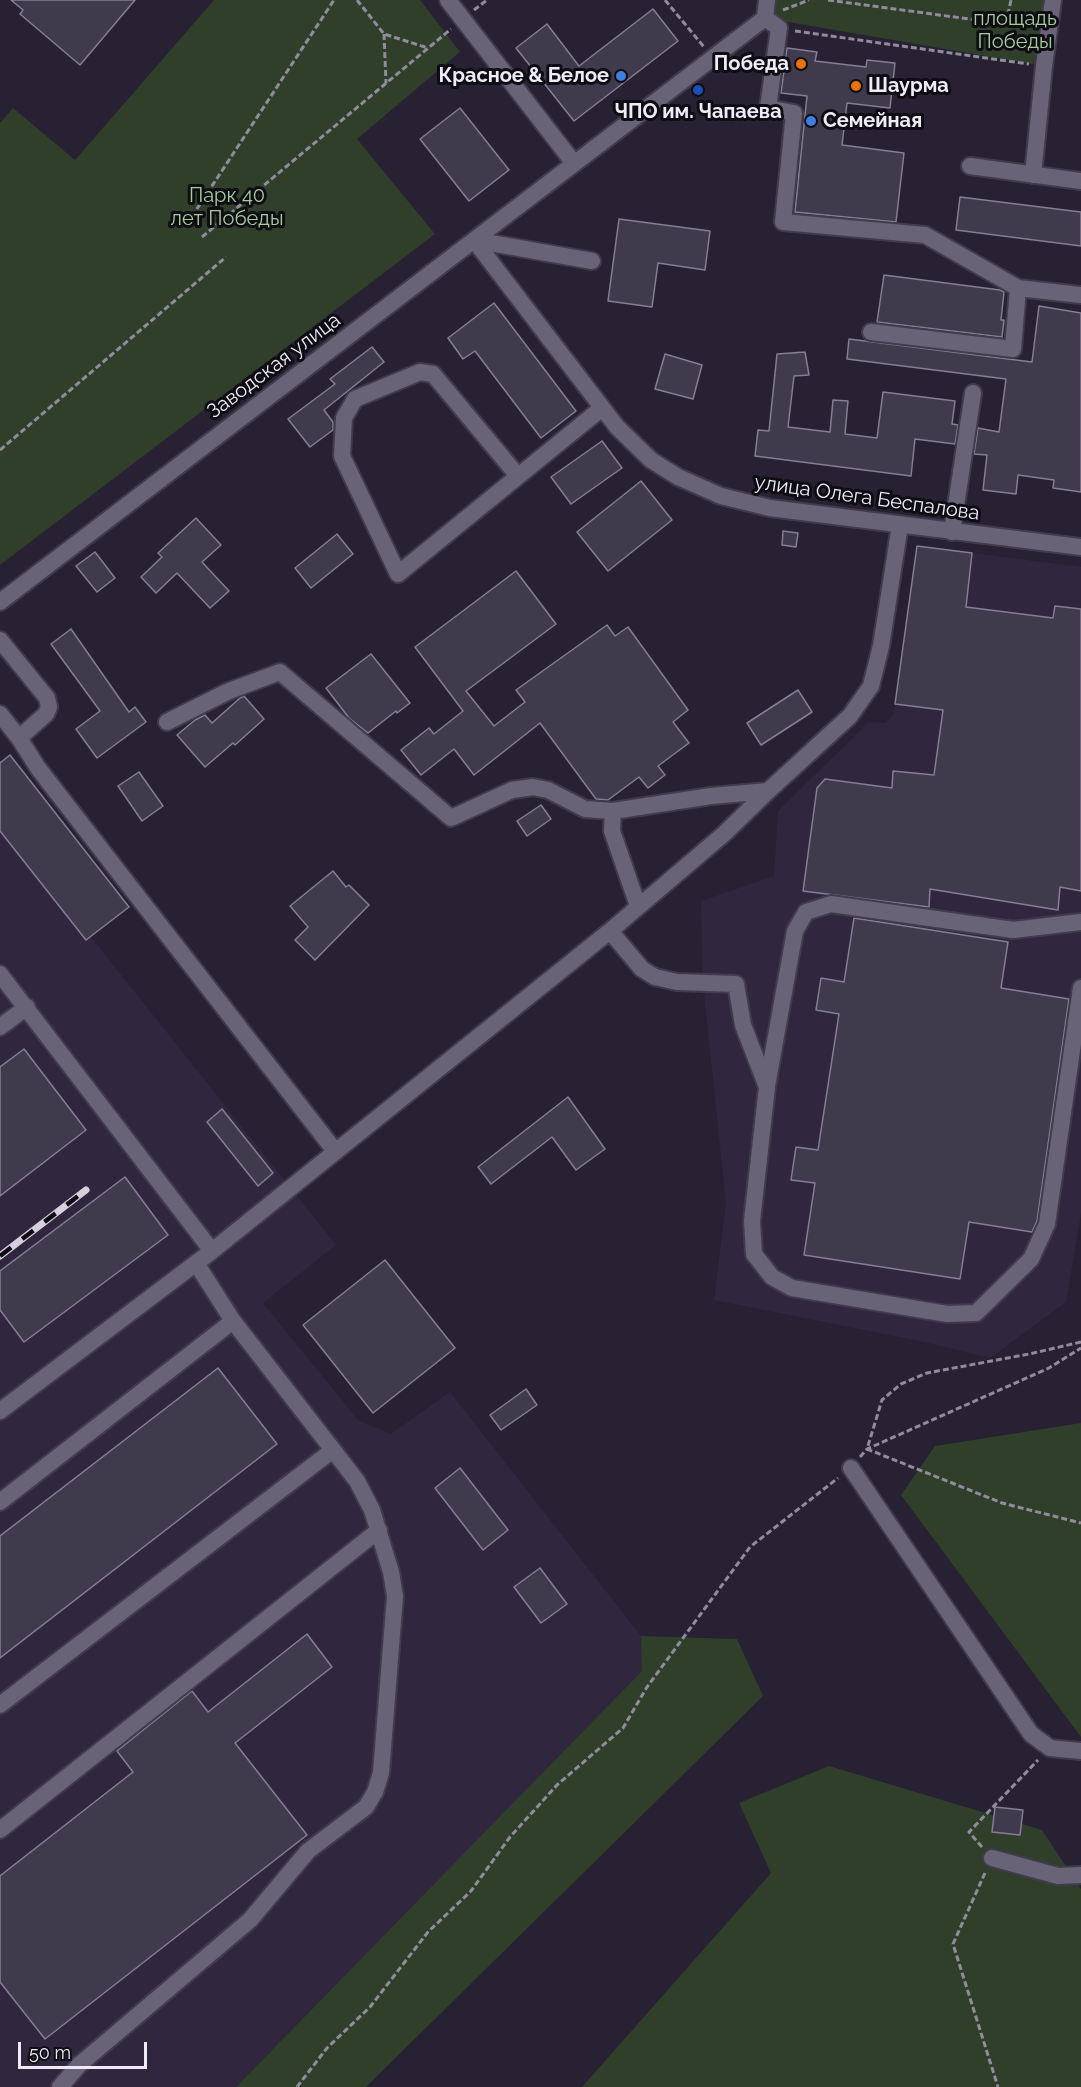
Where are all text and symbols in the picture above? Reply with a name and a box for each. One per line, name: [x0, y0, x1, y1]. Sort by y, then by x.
park label: площадь Победы: [973, 7, 1057, 54]
place label: Победа: [714, 52, 789, 76]
marker: Победа: [794, 57, 808, 71]
place label: Красное & Белое: [438, 64, 609, 88]
marker: Красное & Белое: [614, 69, 628, 83]
place label: Шаурма: [868, 74, 949, 98]
marker: Шаурма: [849, 79, 863, 93]
marker: ЧПО им. Чапаева: [691, 83, 705, 97]
place label: ЧПО им. Чапаева: [614, 100, 782, 124]
place label: Семейная: [823, 109, 922, 133]
marker: Семейная: [804, 114, 818, 128]
park label: Парк 40 лет Победы: [171, 184, 283, 231]
street label: Заводская улица: [203, 308, 345, 424]
street label: улица Олега Беспалова: [753, 470, 981, 526]
scale bar: [21, 2030, 150, 2068]
text: 50 m: [29, 2042, 71, 2063]

